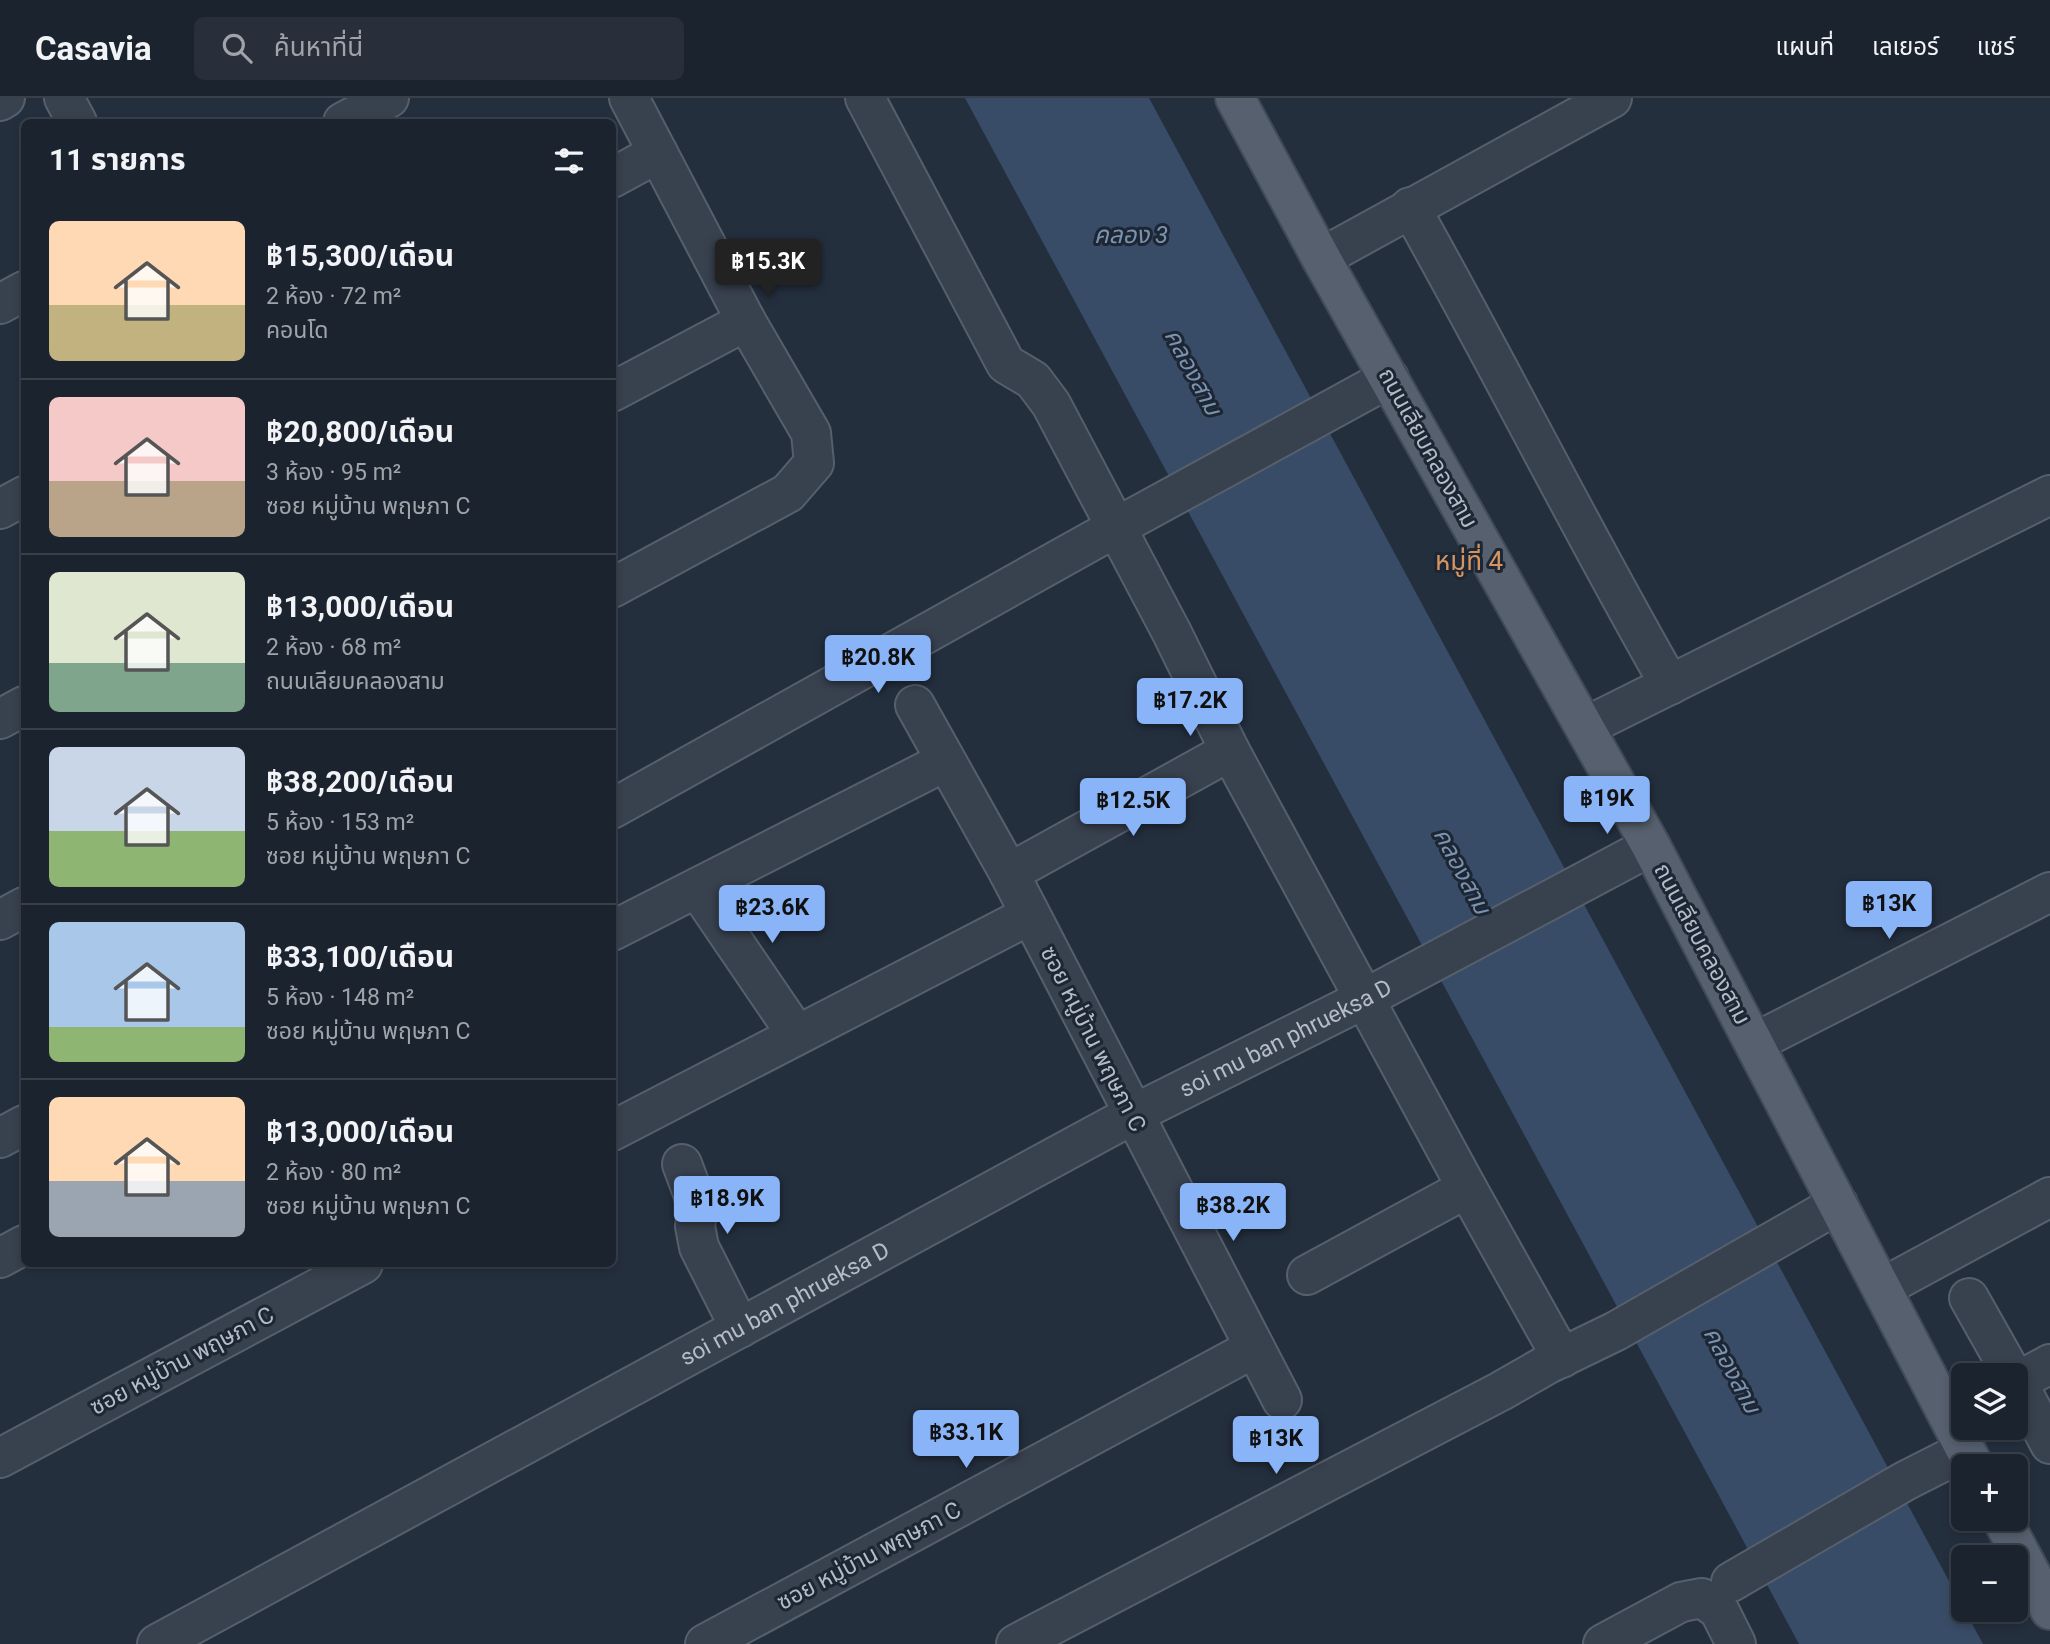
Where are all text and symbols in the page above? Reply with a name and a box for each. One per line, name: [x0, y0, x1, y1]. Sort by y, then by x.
search box: [194, 17, 684, 80]
text: Casavia: [35, 29, 152, 68]
icon: search: [218, 29, 256, 67]
text: ค้นหาที่นี่: [274, 32, 363, 62]
text: แผนที่: [1776, 33, 1834, 61]
text: เลเยอร์: [1872, 33, 1939, 61]
text: แชร์: [1977, 33, 2015, 61]
text: 11 รายการ: [49, 142, 185, 177]
icon: filters: [550, 142, 588, 180]
water label: คลอง 3: [1094, 221, 1168, 249]
text: ฿15,300/เดือน: [266, 238, 454, 273]
pin: ฿15.3K: [711, 240, 825, 299]
text: ฿15.3K: [731, 248, 805, 275]
icon: home: [105, 249, 189, 333]
text: 2 ห้อง · 72 m²: [266, 283, 401, 310]
text: คอนโด: [266, 317, 328, 344]
water label: คลองสาม: [1159, 324, 1228, 422]
street label: ถนนเลียบคลองสาม: [1373, 363, 1483, 533]
text: ฿20,800/เดือน: [266, 414, 454, 449]
icon: home: [105, 425, 189, 509]
text: 3 ห้อง · 95 m²: [266, 459, 401, 486]
text: ซอย หมู่บ้าน พฤษภา C: [266, 493, 470, 520]
district label: หมู่ที่ 4: [1435, 543, 1503, 577]
text: ฿13,000/เดือน: [266, 589, 454, 624]
icon: home: [105, 600, 189, 684]
text: 2 ห้อง · 68 m²: [266, 634, 401, 661]
pin: ฿20.8K: [821, 636, 935, 695]
text: ฿20.8K: [841, 644, 915, 671]
text: ถนนเลียบคลองสาม: [266, 668, 445, 695]
pin: ฿17.2K: [1133, 678, 1247, 738]
text: ฿17.2K: [1153, 687, 1227, 714]
text: ฿38,200/เดือน: [266, 764, 454, 799]
icon: home: [105, 775, 189, 859]
pin: ฿19K: [1566, 776, 1648, 836]
pin: ฿12.5K: [1076, 778, 1190, 838]
text: ฿19K: [1580, 785, 1634, 812]
text: ฿12.5K: [1096, 787, 1170, 814]
text: 5 ห้อง · 153 m²: [266, 809, 414, 836]
water label: คลองสาม: [1428, 823, 1497, 921]
text: ซอย หมู่บ้าน พฤษภา C: [266, 843, 470, 870]
street label: ถนนเลียบคลองสาม: [1648, 859, 1756, 1029]
pin: ฿13K: [1848, 882, 1930, 941]
pin: ฿23.6K: [715, 886, 829, 945]
text: ฿13K: [1862, 890, 1916, 917]
text: ฿23.6K: [735, 894, 809, 921]
text: ฿33,100/เดือน: [266, 939, 454, 974]
street label: ซอย หมู่บ้าน พฤษภา C: [1034, 942, 1151, 1137]
icon: home: [105, 950, 189, 1034]
street label: soi mu ban phrueksa D: [1175, 973, 1396, 1103]
text: 5 ห้อง · 148 m²: [266, 984, 414, 1011]
text: ซอย หมู่บ้าน พฤษภา C: [266, 1018, 470, 1045]
text: ฿13,000/เดือน: [266, 1114, 454, 1149]
icon: home: [105, 1125, 189, 1209]
text: 2 ห้อง · 80 m²: [266, 1159, 401, 1186]
pin: ฿18.9K: [670, 1176, 784, 1236]
pin: ฿38.2K: [1176, 1184, 1290, 1243]
text: ฿18.9K: [690, 1185, 764, 1212]
text: ฿38.2K: [1196, 1192, 1270, 1219]
text: ซอย หมู่บ้าน พฤษภา C: [266, 1193, 470, 1220]
street label: soi mu ban phrueksa D: [675, 1236, 894, 1371]
street label: ซอย หมู่บ้าน พฤษภา C: [85, 1301, 279, 1422]
water label: คลองสาม: [1698, 1322, 1767, 1420]
map controls: [1951, 1363, 2028, 1622]
button: layers: [1951, 1363, 2028, 1440]
pin: ฿33.1K: [909, 1410, 1023, 1470]
pin: ฿13K: [1235, 1416, 1317, 1476]
text: ฿33.1K: [929, 1419, 1003, 1446]
text: ฿13K: [1249, 1425, 1303, 1452]
button: +: [1951, 1454, 2028, 1531]
street label: ซอย หมู่บ้าน พฤษภา C: [772, 1496, 966, 1617]
button: −: [1951, 1545, 2028, 1622]

